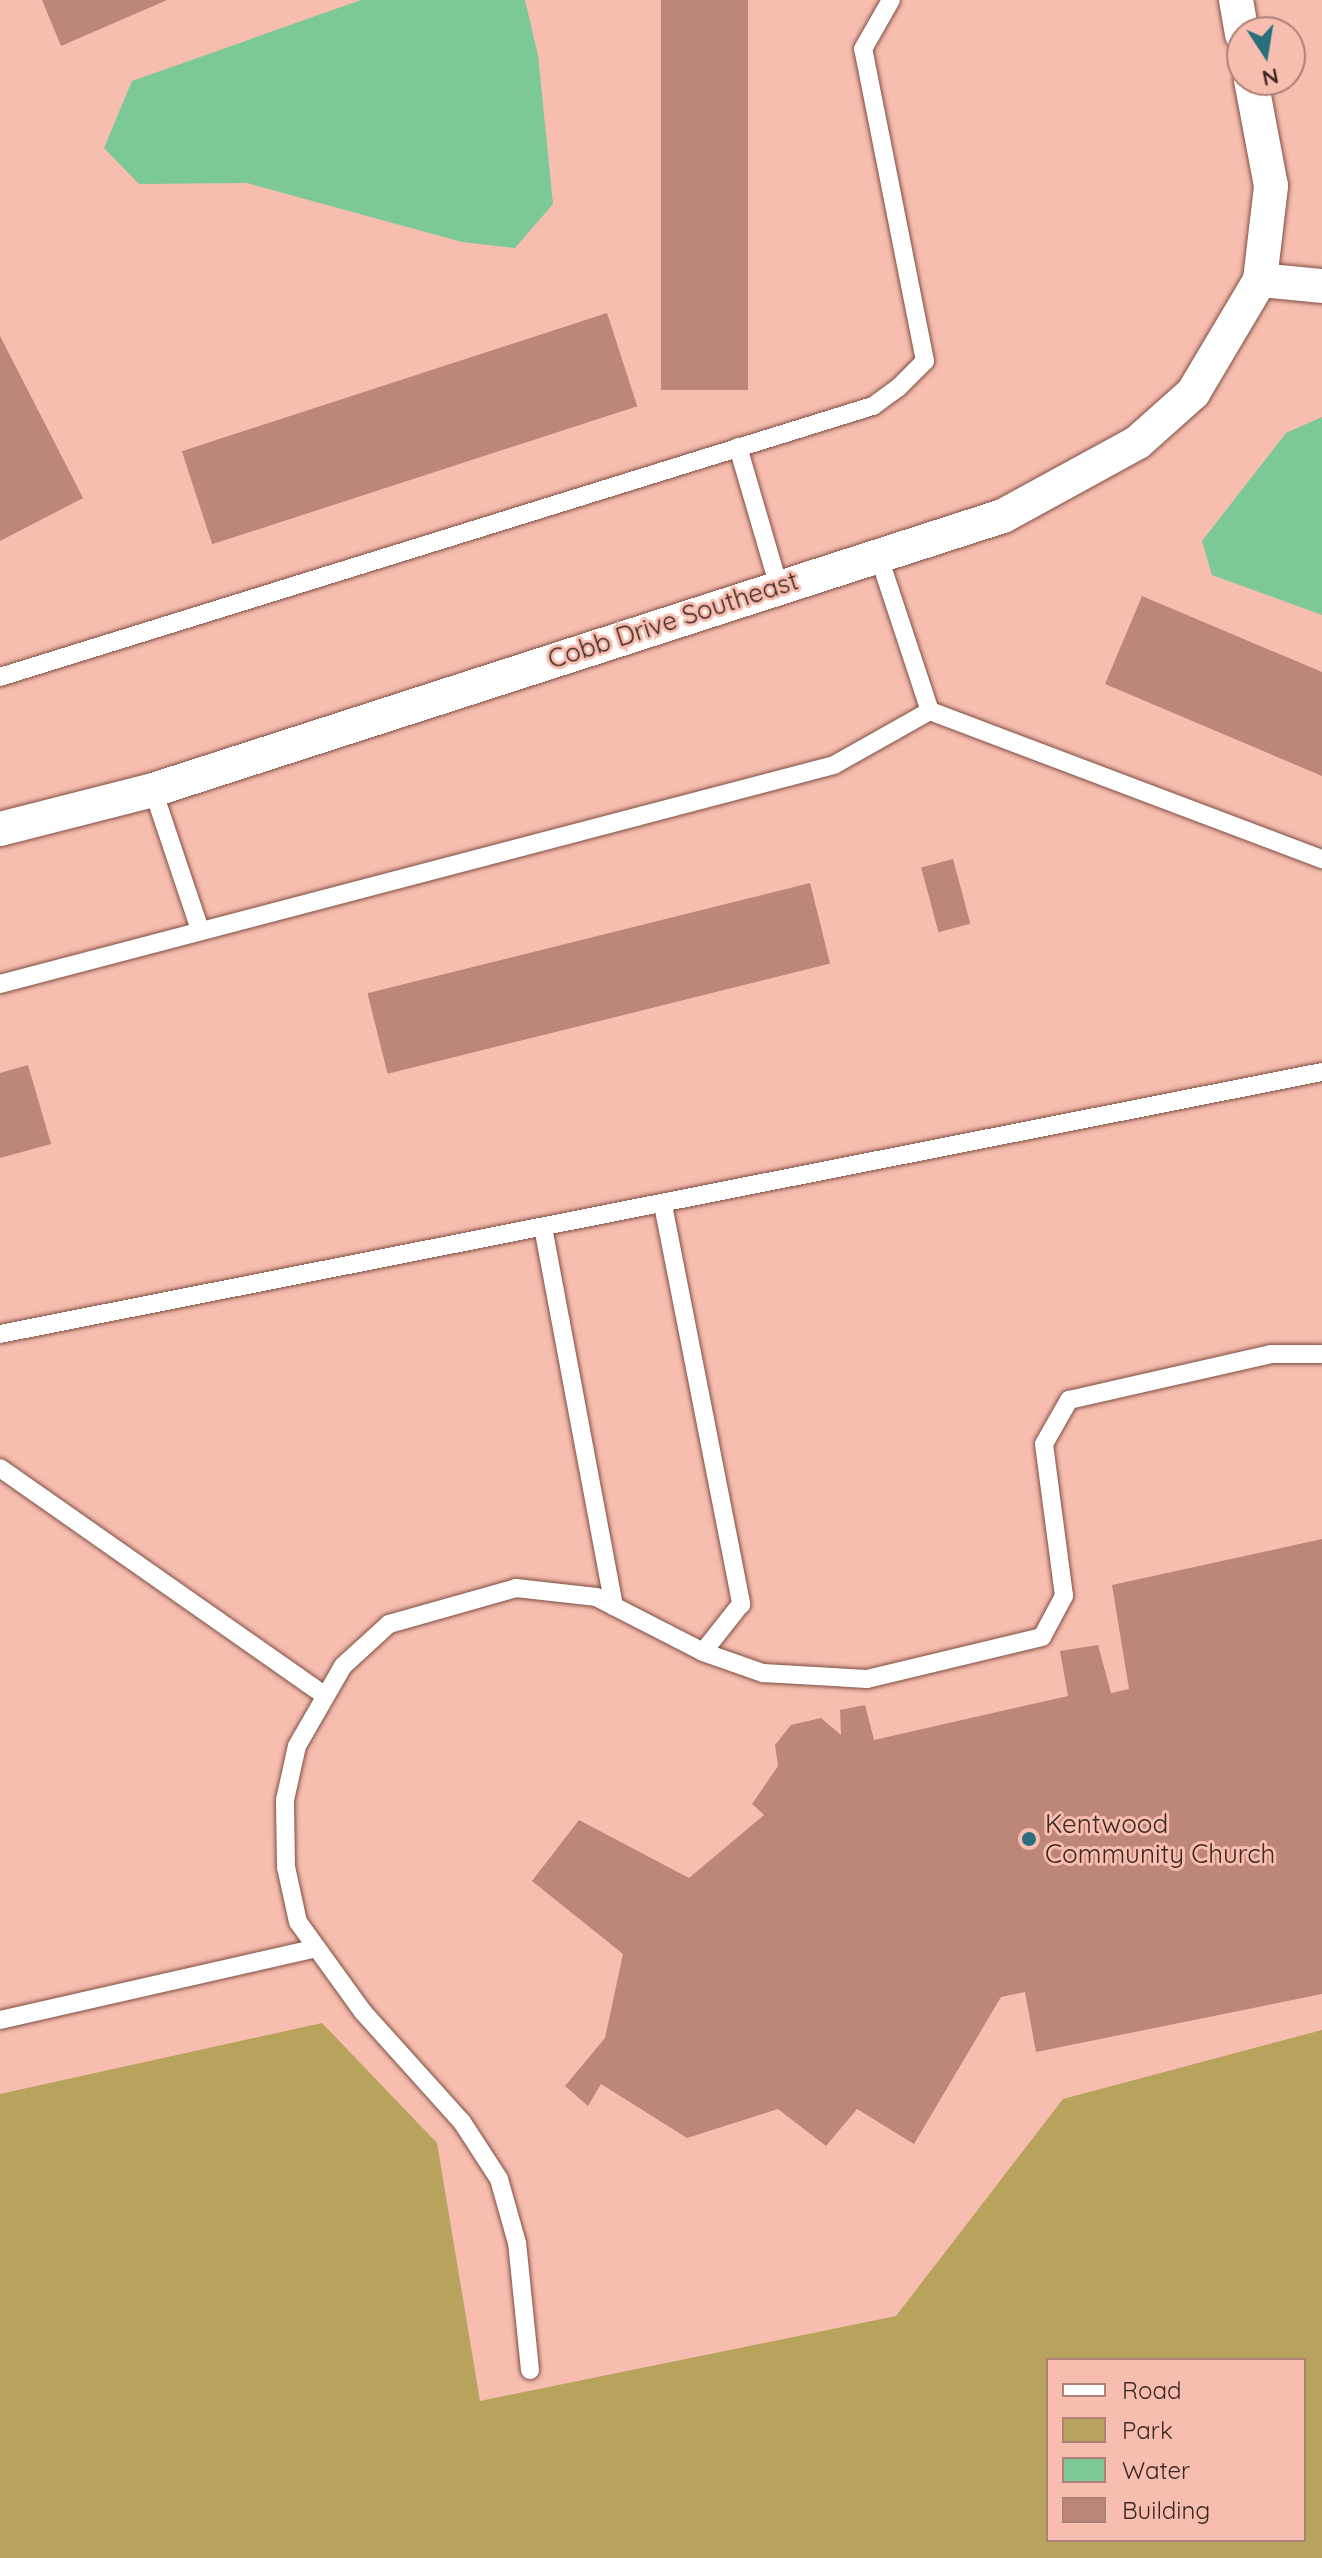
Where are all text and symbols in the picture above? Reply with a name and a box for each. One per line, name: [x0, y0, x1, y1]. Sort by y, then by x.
north arrow: [1226, 16, 1306, 96]
text: N: [1260, 62, 1281, 93]
street label: Cobb Drive Southeast: [544, 565, 802, 675]
place label: Kentwood Community Church: [1045, 1808, 1275, 1870]
marker: Kentwood Community Church: [1020, 1830, 1038, 1848]
legend: [1046, 2358, 1306, 2542]
text: Road: [1122, 2375, 1182, 2405]
text: Park: [1122, 2415, 1173, 2445]
text: Water: [1122, 2455, 1190, 2485]
text: Building: [1122, 2495, 1210, 2525]

